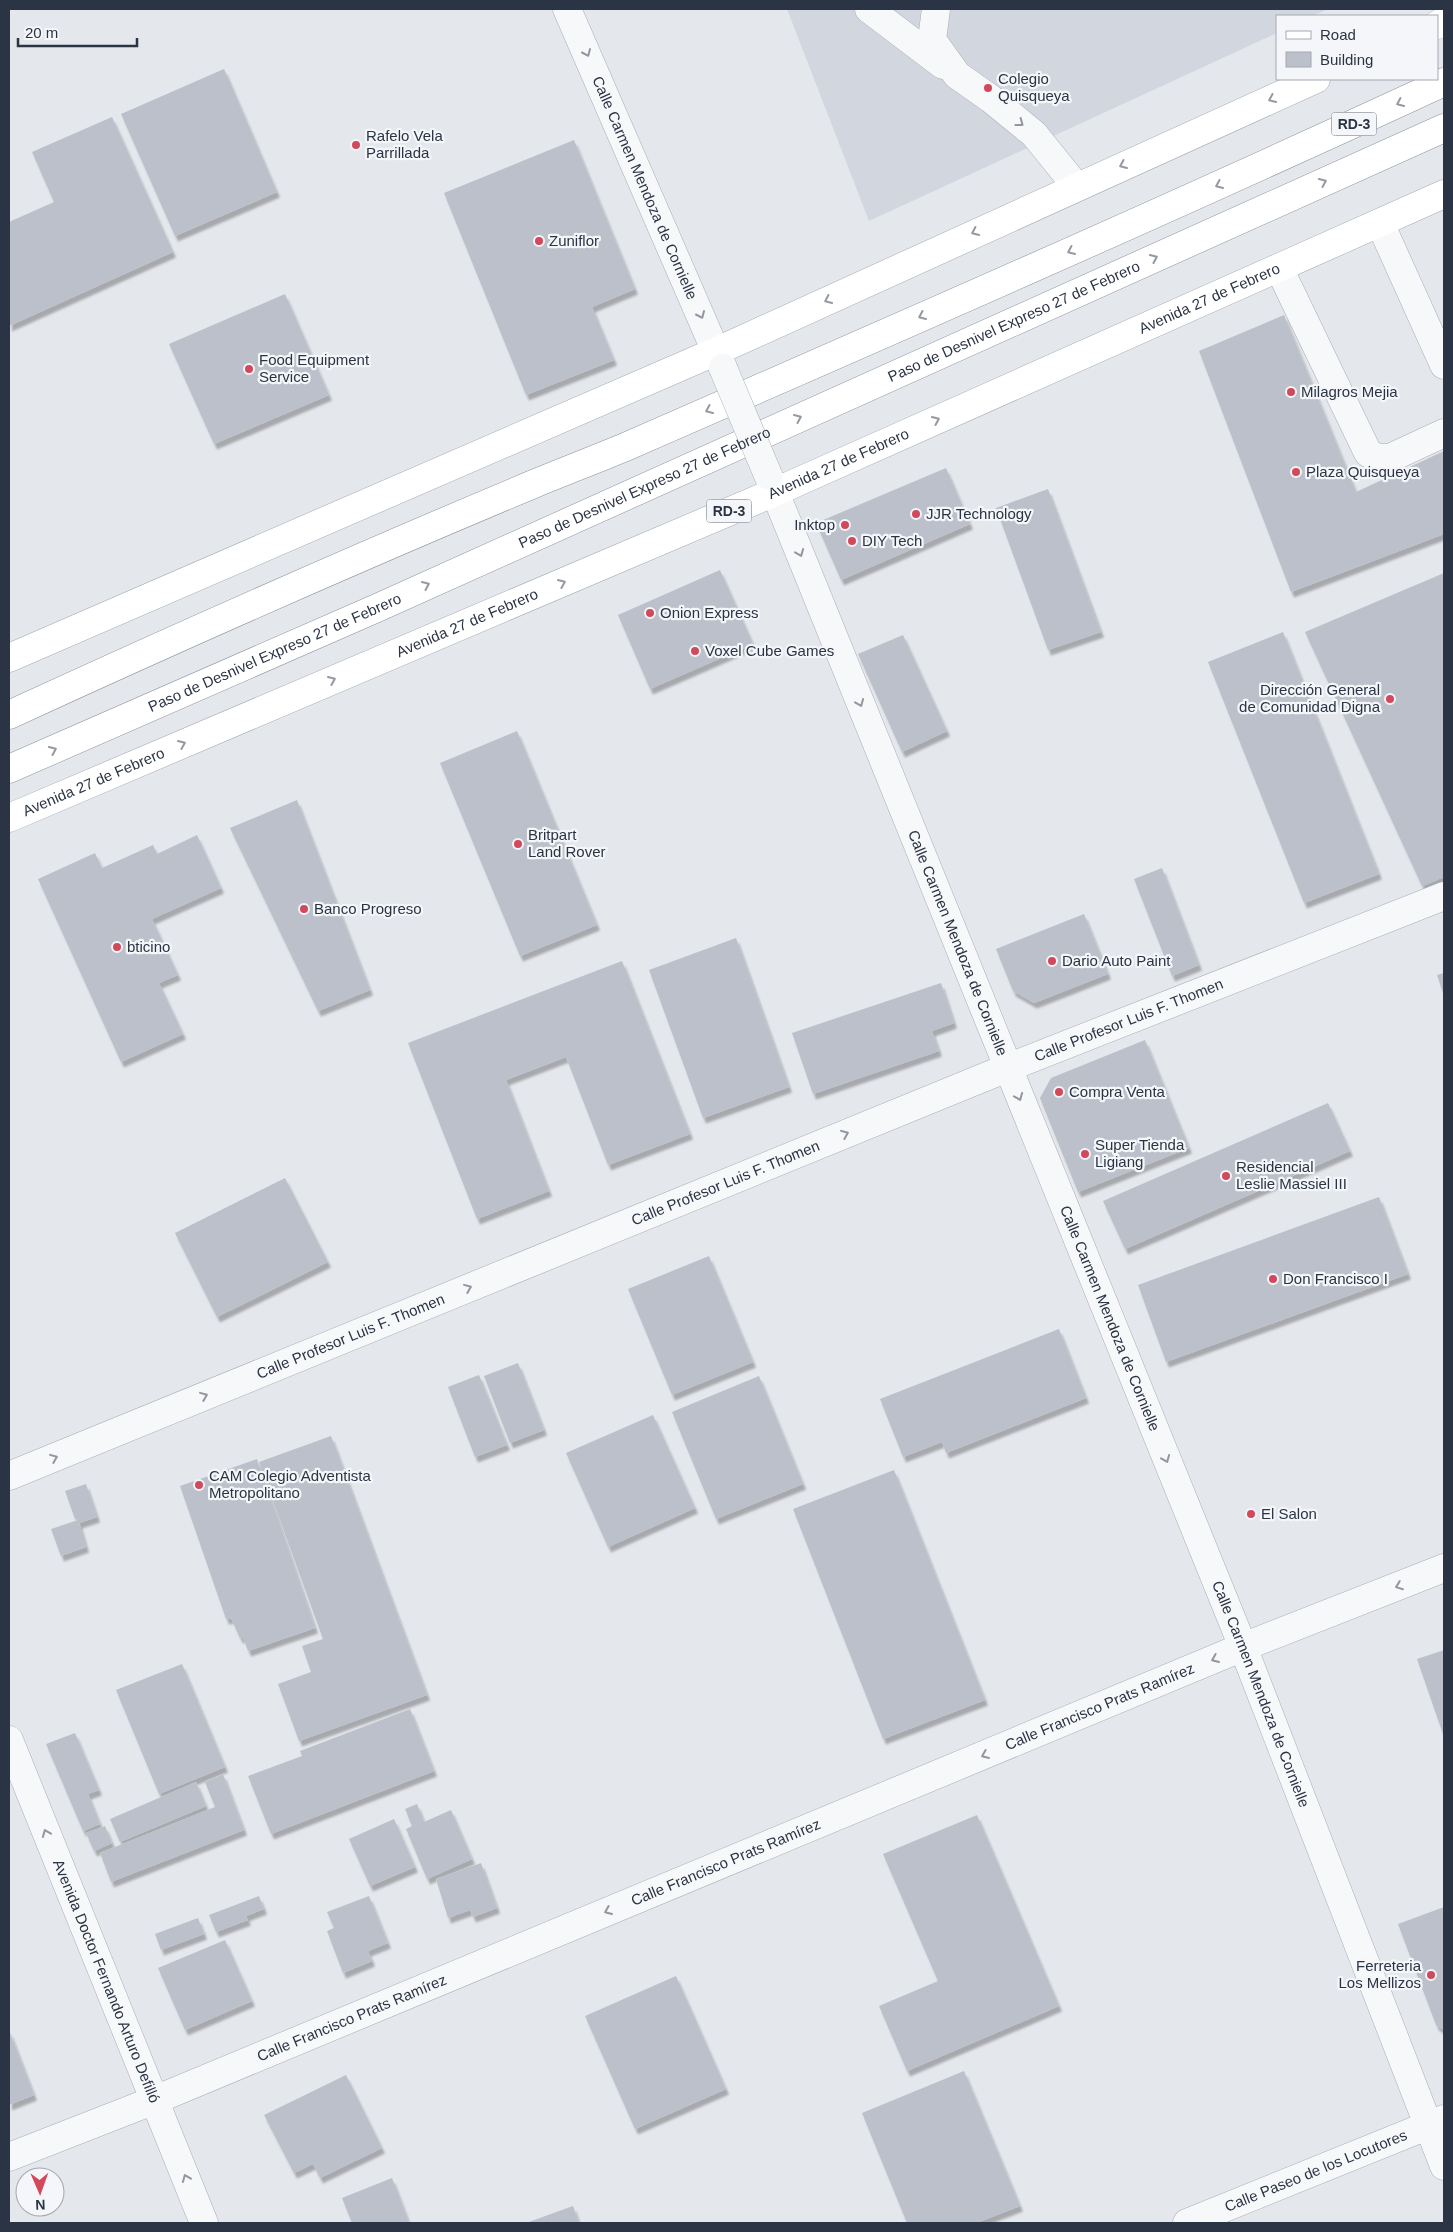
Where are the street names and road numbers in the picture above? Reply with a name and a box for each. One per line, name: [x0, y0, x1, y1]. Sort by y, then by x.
street label: Calle Carmen Mendoza de Cornielle: [589, 73, 701, 302]
road number: RD-3: [1332, 112, 1376, 136]
street label: Paso de Desnivel Expreso 27 de Febrero: [885, 257, 1142, 385]
street label: Avenida 27 de Febrero: [1136, 259, 1282, 337]
street label: Paso de Desnivel Expreso 27 de Febrero: [516, 423, 773, 551]
street label: Avenida 27 de Febrero: [765, 424, 911, 502]
road number: RD-3: [706, 500, 752, 522]
street label: Avenida 27 de Febrero: [394, 585, 540, 660]
street label: Paso de Desnivel Expreso 27 de Febrero: [145, 589, 404, 715]
street label: Avenida 27 de Febrero: [20, 744, 167, 819]
street label: Calle Carmen Mendoza de Cornielle: [905, 828, 1011, 1058]
street label: Calle Profesor Luis F. Thomen: [1032, 975, 1225, 1064]
street label: Calle Profesor Luis F. Thomen: [629, 1137, 822, 1229]
street label: Calle Carmen Mendoza de Cornielle: [1057, 1203, 1164, 1433]
street label: Calle Profesor Luis F. Thomen: [254, 1290, 447, 1382]
street label: Calle Carmen Mendoza de Cornielle: [1209, 1578, 1313, 1810]
street label: Calle Francisco Prats Ramírez: [1002, 1659, 1197, 1753]
street label: Calle Francisco Prats Ramírez: [628, 1815, 823, 1909]
street label: Avenida Doctor Fernando Arturo Defilló: [50, 1857, 164, 2105]
street label: Calle Francisco Prats Ramírez: [254, 1971, 449, 2065]
street label: Calle Paseo de los Locutores: [1222, 2126, 1409, 2215]

